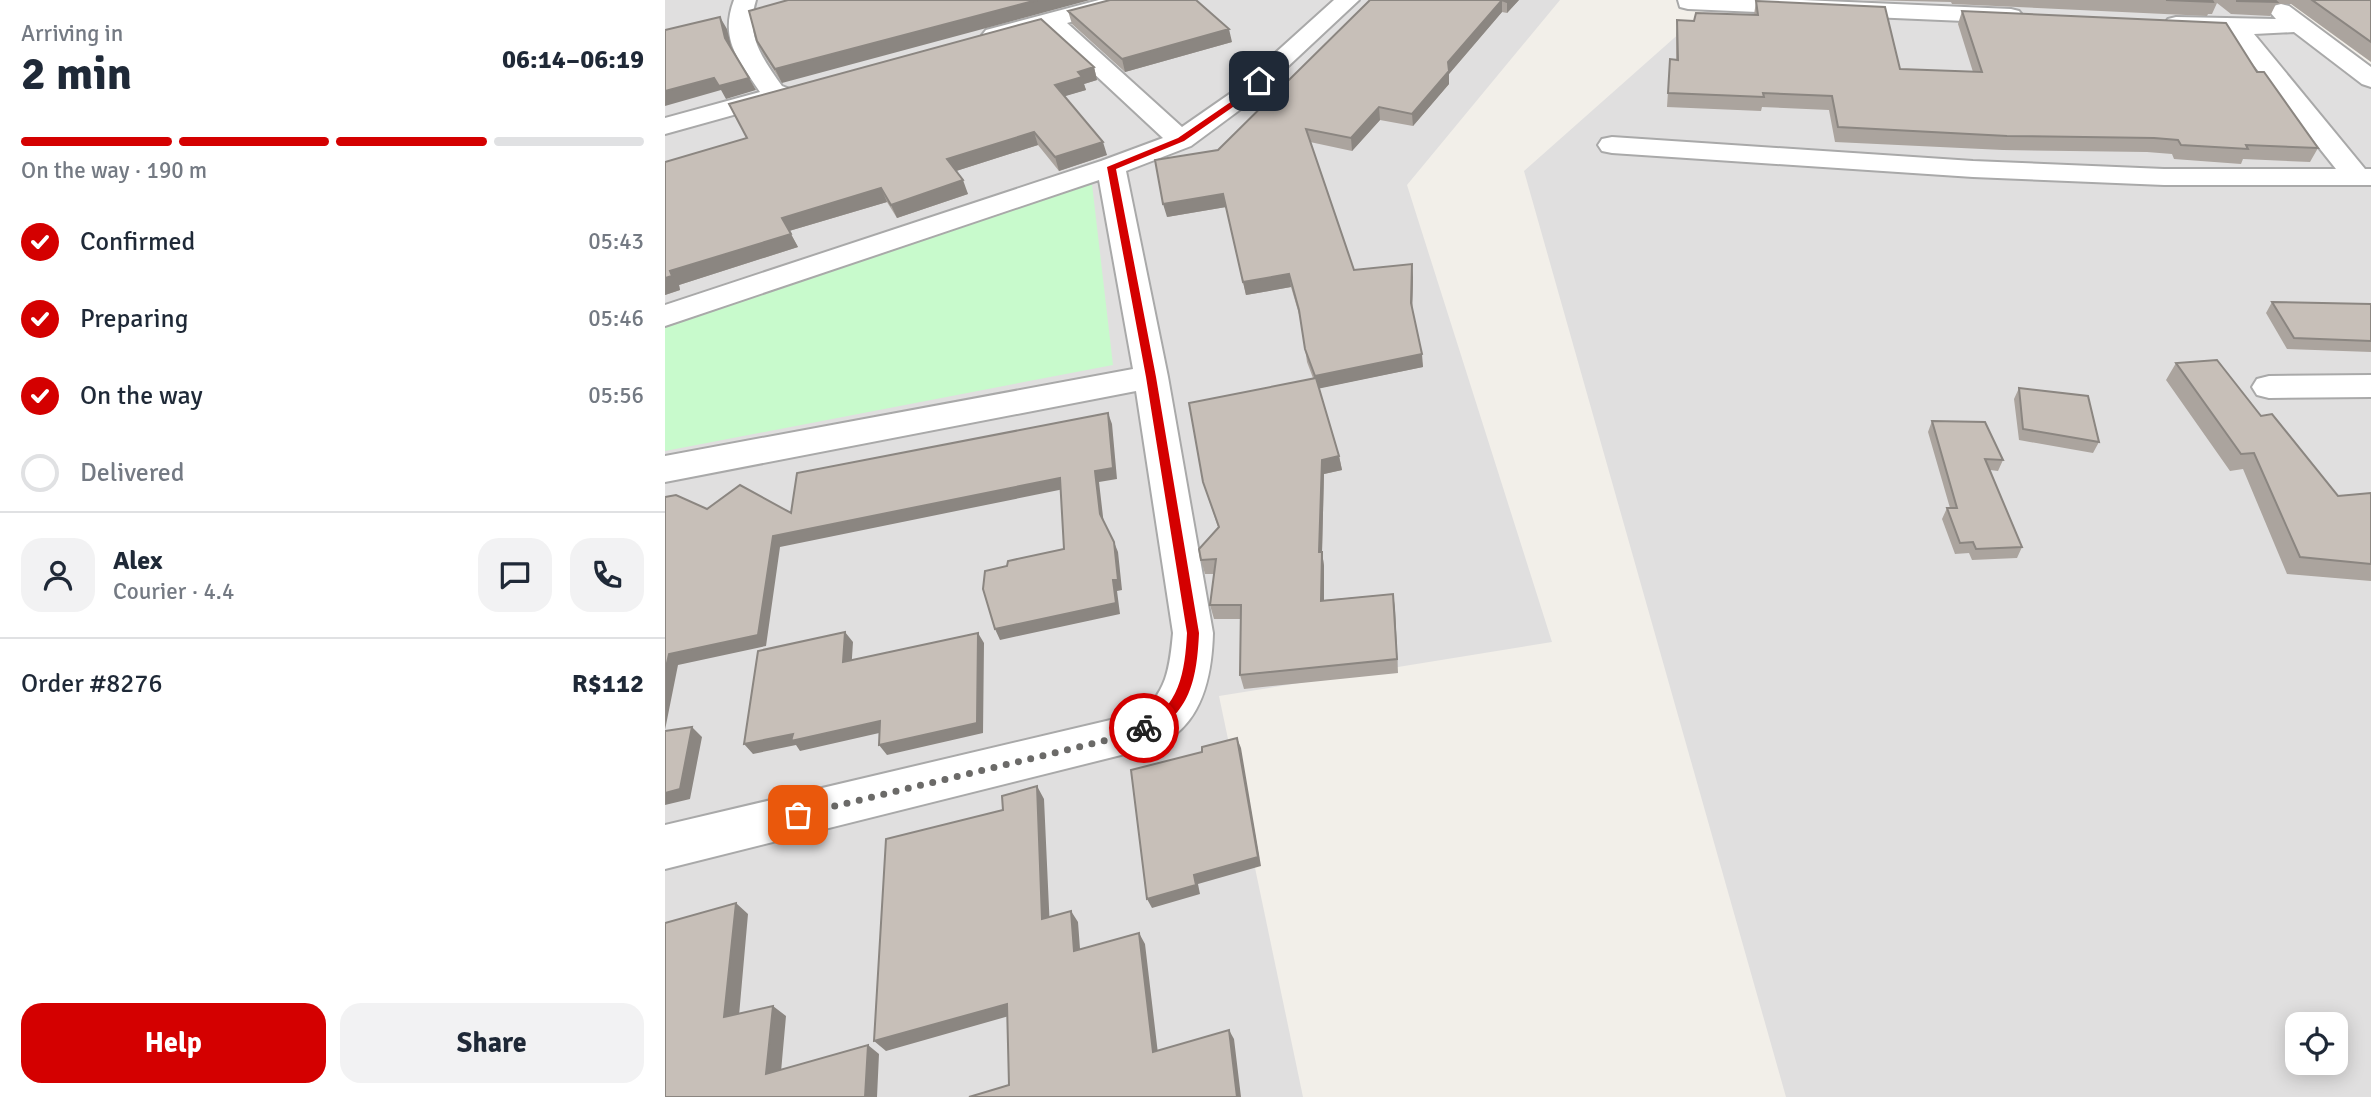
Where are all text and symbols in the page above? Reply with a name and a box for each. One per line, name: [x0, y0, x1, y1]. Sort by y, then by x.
text: Arriving in: [21, 19, 123, 48]
text: 06:14–06:19: [502, 44, 644, 76]
text: 2 min: [21, 46, 132, 102]
pin: [1229, 51, 1289, 111]
icon: home: [1240, 62, 1278, 100]
text: On the way · 190 m: [21, 156, 207, 185]
icon: check: [21, 223, 59, 261]
text: Confirmed: [80, 226, 195, 258]
text: 05:43: [588, 227, 644, 256]
icon: check: [21, 300, 59, 338]
text: Preparing: [80, 303, 188, 335]
text: 05:46: [588, 304, 644, 333]
icon: check: [21, 377, 59, 415]
text: On the way: [80, 380, 203, 412]
text: 05:56: [588, 381, 644, 410]
text: Delivered: [80, 457, 185, 489]
button: person: [21, 538, 95, 612]
button: chat: [478, 538, 552, 612]
button: phone: [570, 538, 644, 612]
text: Alex: [113, 545, 163, 577]
text: Courier · 4.4: [113, 577, 234, 606]
text: Order #8276: [21, 668, 162, 700]
text: R$112: [572, 668, 644, 700]
courier: [1109, 693, 1179, 763]
icon: bike: [1125, 709, 1163, 747]
pin: [768, 785, 828, 845]
icon: bag: [779, 796, 817, 834]
button: Help: [21, 1003, 326, 1083]
button: Share: [340, 1003, 644, 1083]
map controls: [2285, 1012, 2348, 1075]
button: locate: [2285, 1012, 2348, 1075]

